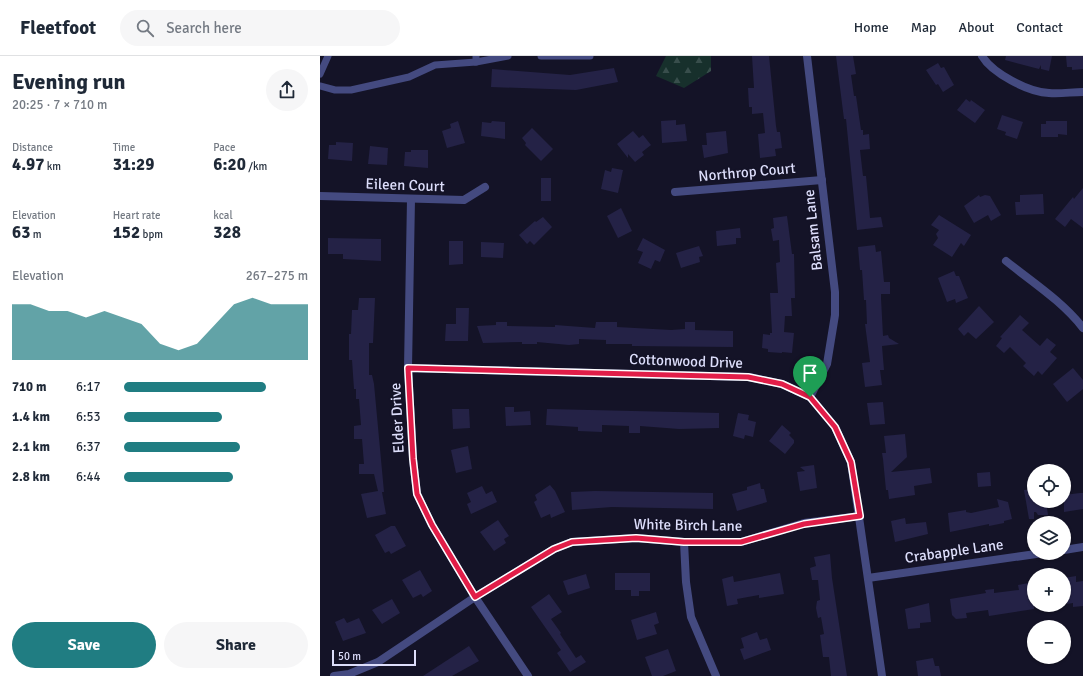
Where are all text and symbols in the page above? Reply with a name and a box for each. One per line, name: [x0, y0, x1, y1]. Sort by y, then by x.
search box: [120, 10, 400, 46]
text: Fleetfoot: [20, 16, 96, 40]
icon: search: [134, 17, 156, 39]
text: Search here: [166, 19, 242, 37]
text: Home: [854, 19, 889, 36]
text: Map: [911, 19, 936, 36]
text: About: [958, 19, 994, 36]
text: Contact: [1016, 19, 1063, 36]
text: Evening run: [12, 68, 126, 95]
button: share: [266, 69, 308, 111]
text: 20:25 · 7 × 710 m: [12, 97, 107, 113]
text: Distance: [12, 141, 53, 154]
text: Time: [113, 141, 135, 154]
text: Pace: [213, 141, 236, 154]
text: 4.97: [12, 154, 44, 175]
text: 31:29: [113, 154, 154, 175]
text: 6:20: [213, 154, 246, 175]
street label: Northrop Court: [698, 159, 796, 185]
text: km: [44, 160, 61, 173]
text: /km: [246, 160, 267, 173]
street label: Eileen Court: [365, 175, 445, 195]
street label: Balsam Lane: [800, 189, 826, 271]
text: Elevation: [12, 209, 56, 222]
text: Heart rate: [113, 209, 160, 222]
text: kcal: [213, 209, 233, 222]
text: 63: [12, 222, 30, 243]
text: 152: [113, 222, 140, 243]
text: 328: [213, 222, 241, 243]
text: m: [30, 228, 42, 241]
text: bpm: [140, 228, 163, 241]
text: Elevation: [12, 268, 64, 284]
text: 267–275 m: [246, 268, 308, 284]
street label: Cottonwood Drive: [629, 350, 743, 372]
pin: [793, 356, 827, 397]
icon: arrive: [799, 362, 821, 384]
text: 710 m: [12, 379, 46, 395]
text: 6:17: [76, 379, 101, 395]
street label: Elder Drive: [386, 382, 408, 454]
text: 1.4 km: [12, 409, 50, 425]
text: 6:53: [76, 409, 101, 425]
text: 2.1 km: [12, 439, 50, 455]
text: 6:37: [76, 439, 101, 455]
map controls: [1027, 464, 1071, 664]
button: locate: [1027, 464, 1071, 508]
text: 2.8 km: [12, 469, 50, 485]
text: 6:44: [76, 469, 101, 485]
street label: White Birch Lane: [633, 515, 743, 535]
button: layers: [1027, 516, 1071, 560]
street label: Crabapple Lane: [903, 535, 1005, 567]
button: +: [1027, 568, 1071, 612]
button: −: [1027, 620, 1071, 664]
button: Save: [12, 622, 156, 668]
button: Share: [164, 622, 308, 668]
scale bar: [332, 648, 416, 667]
text: 50 m: [338, 650, 361, 663]

